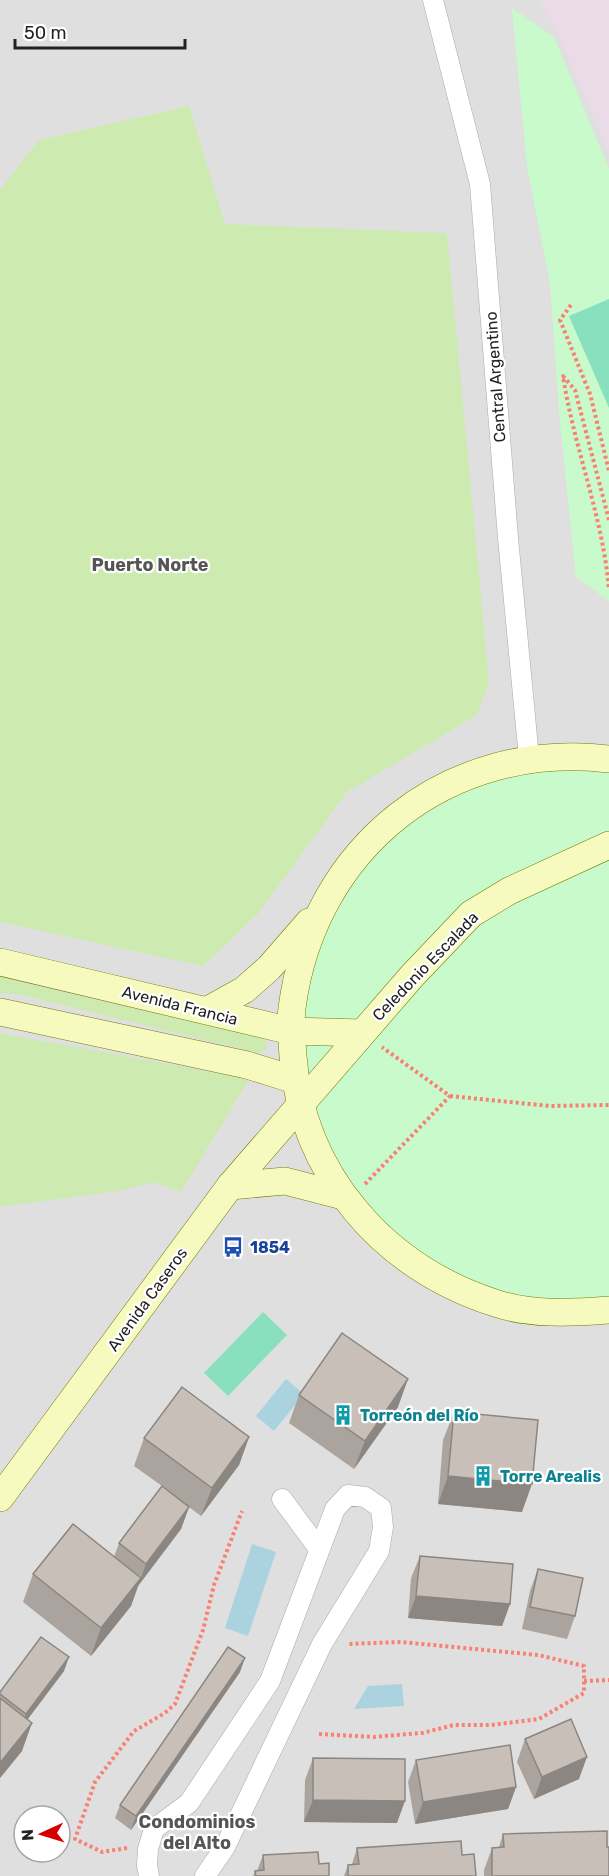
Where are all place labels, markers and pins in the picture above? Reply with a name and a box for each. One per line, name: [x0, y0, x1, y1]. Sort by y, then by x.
bus stop icon: 1854: [221, 1235, 245, 1259]
place label: 1854: [250, 1238, 290, 1257]
building icon: Torreón del Río: [331, 1403, 355, 1427]
place label: Torreón del Río: [360, 1406, 479, 1425]
building icon: Torre Arealis: [471, 1464, 495, 1488]
place label: Torre Arealis: [500, 1467, 601, 1486]

